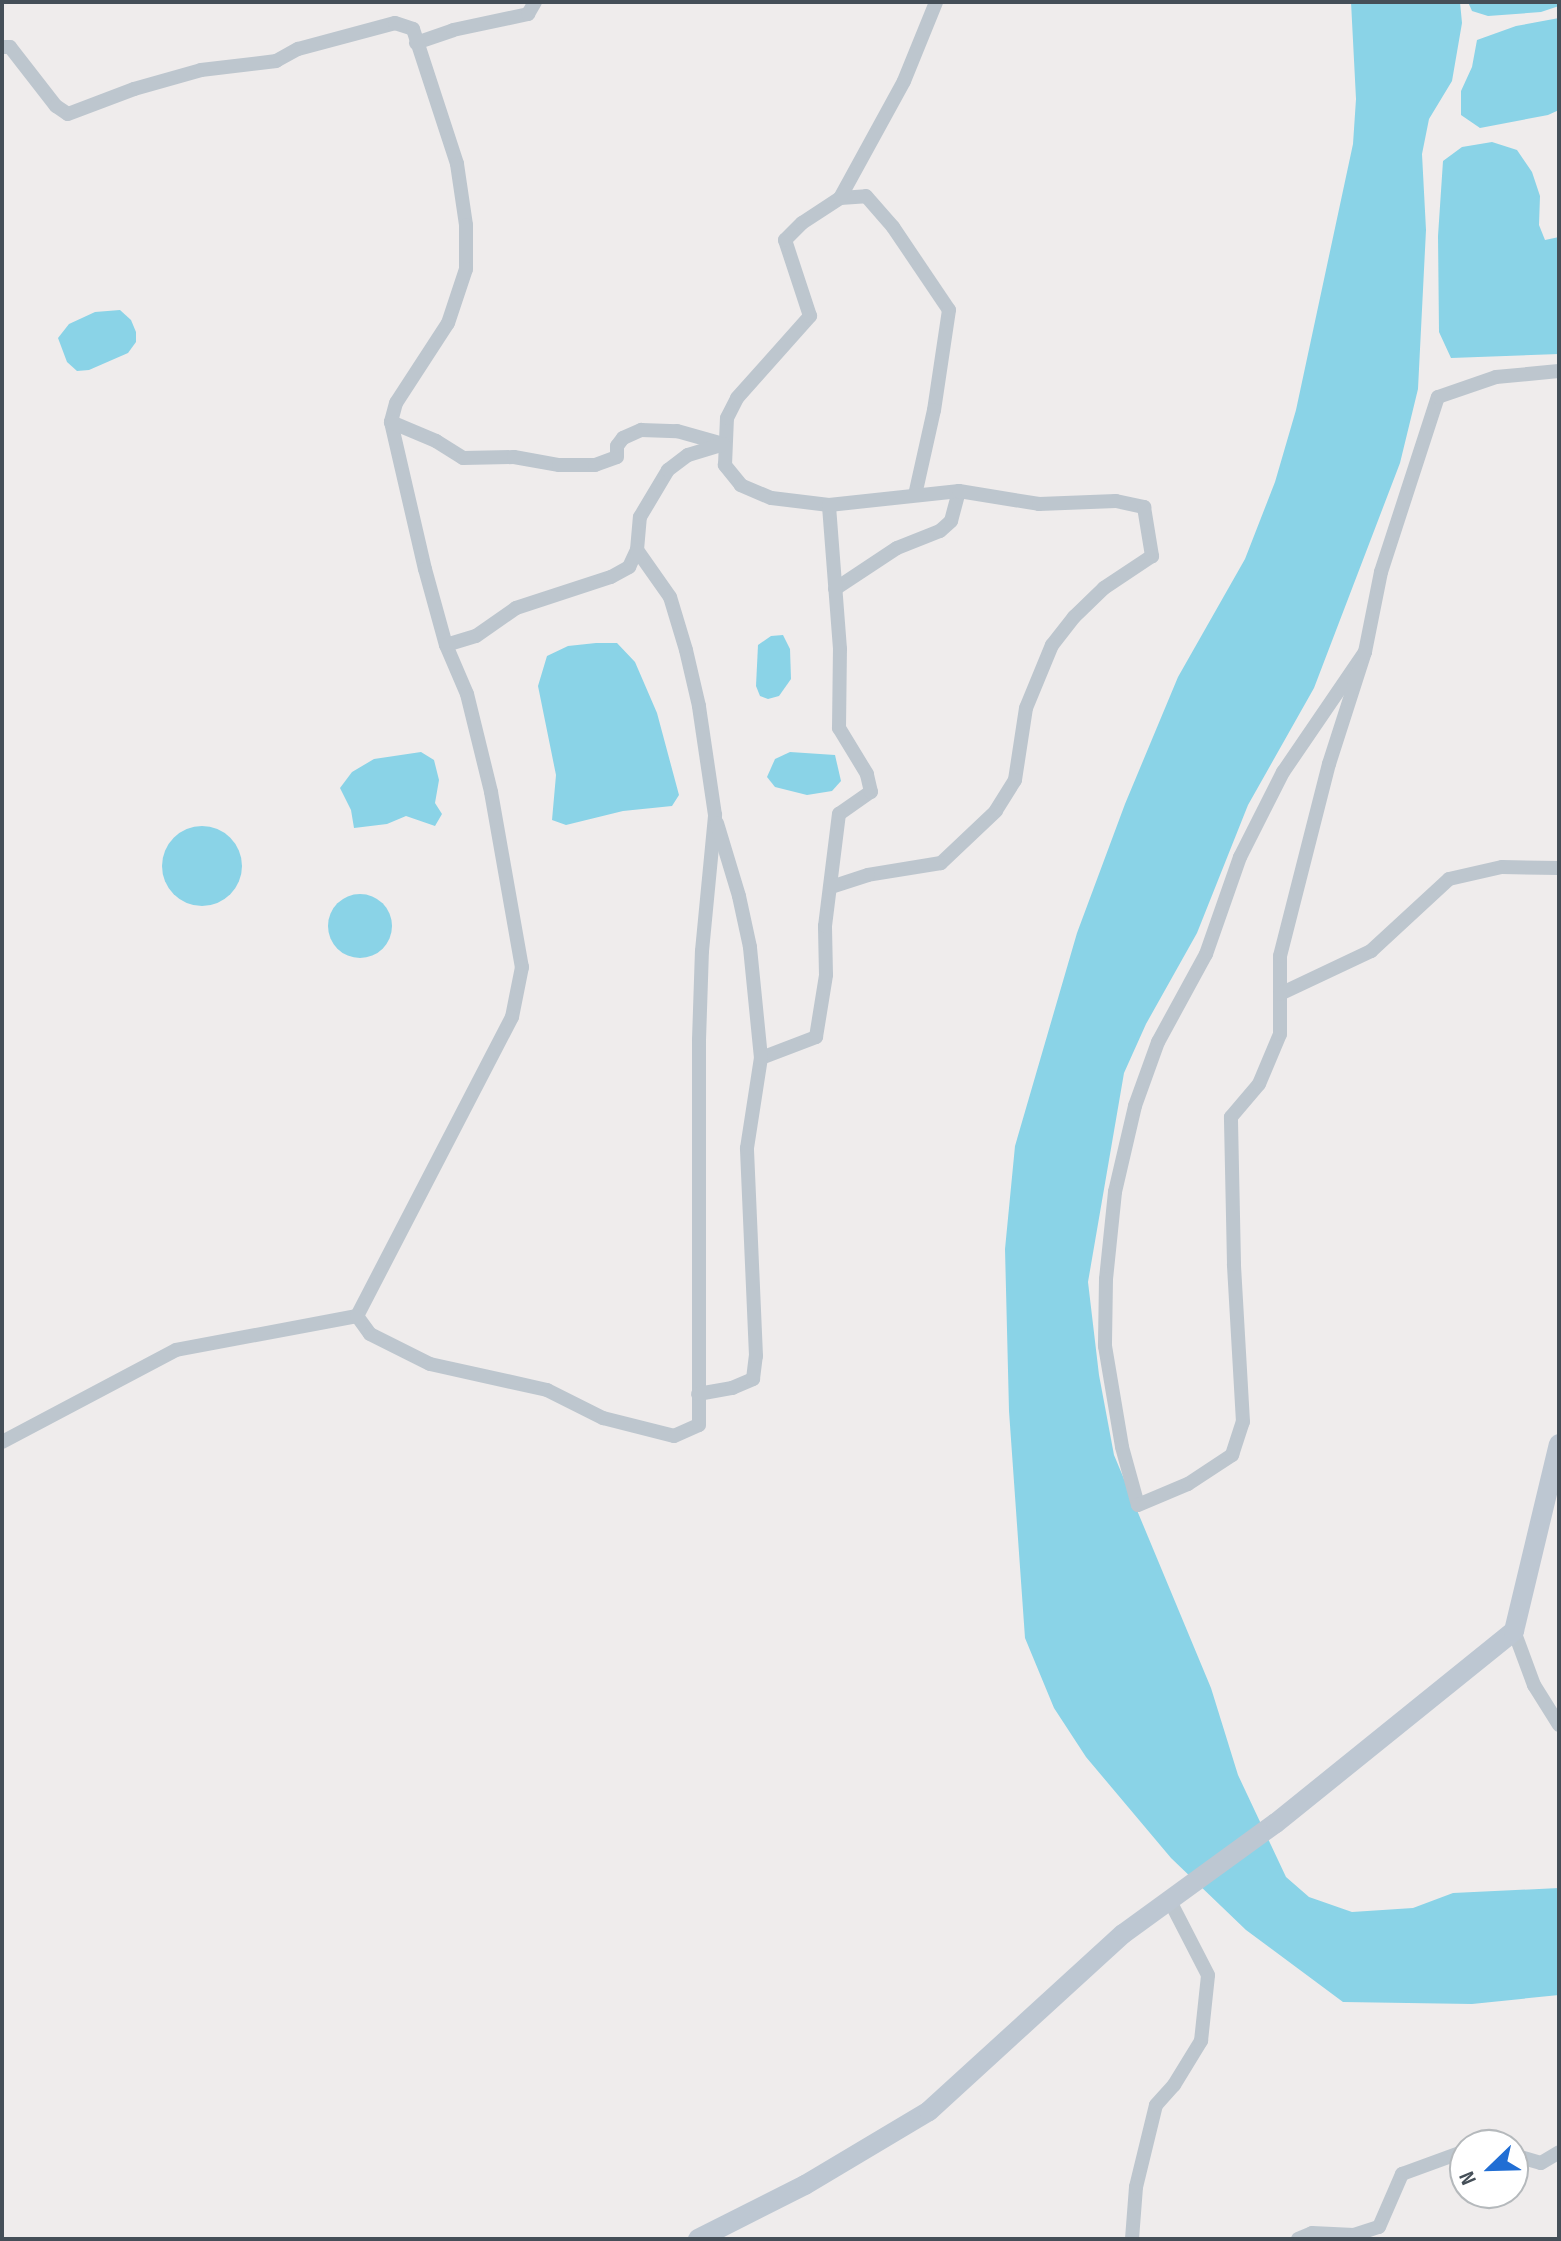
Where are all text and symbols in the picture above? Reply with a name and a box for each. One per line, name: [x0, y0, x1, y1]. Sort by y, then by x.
north arrow: [1449, 2129, 1529, 2209]
text: N: [1454, 2167, 1483, 2188]

